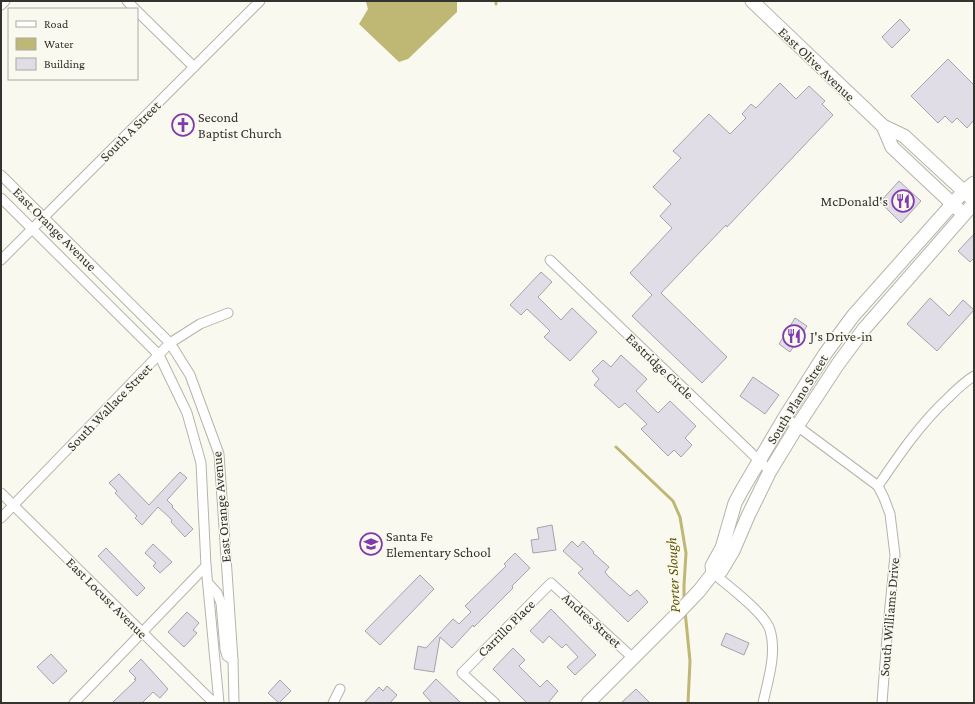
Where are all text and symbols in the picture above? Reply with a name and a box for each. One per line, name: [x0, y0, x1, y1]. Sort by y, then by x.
legend: [8, 8, 138, 80]
text: Road: [44, 17, 69, 31]
street label: East Olive Avenue: [776, 24, 858, 104]
text: Water: [44, 37, 74, 51]
text: Building: [44, 57, 85, 71]
street label: South A Street: [96, 97, 164, 165]
place label: Second Baptist Church: [198, 109, 282, 141]
church icon: Second Baptist Church: [170, 112, 196, 138]
street label: East Orange Avenue: [10, 184, 100, 274]
restaurant icon: McDonald's: [890, 188, 916, 214]
place label: McDonald's: [821, 193, 888, 209]
restaurant icon: J's Drive-in: [781, 323, 807, 349]
place label: J's Drive-in: [808, 328, 873, 344]
street label: Eastridge Circle: [623, 330, 697, 402]
street label: South Plano Street: [763, 351, 831, 447]
street label: South Wallace Street: [63, 360, 155, 454]
street label: East Orange Avenue: [208, 451, 234, 563]
place label: Santa Fe Elementary School: [386, 528, 491, 560]
school or university icon: Santa Fe Elementary School: [358, 531, 384, 557]
water label: Porter Slough: [663, 537, 684, 613]
street label: East Locust Avenue: [63, 554, 151, 642]
street label: South Williams Drive: [876, 557, 902, 677]
street label: Andres Street: [559, 589, 625, 651]
street label: Carrillo Place: [474, 596, 538, 660]

